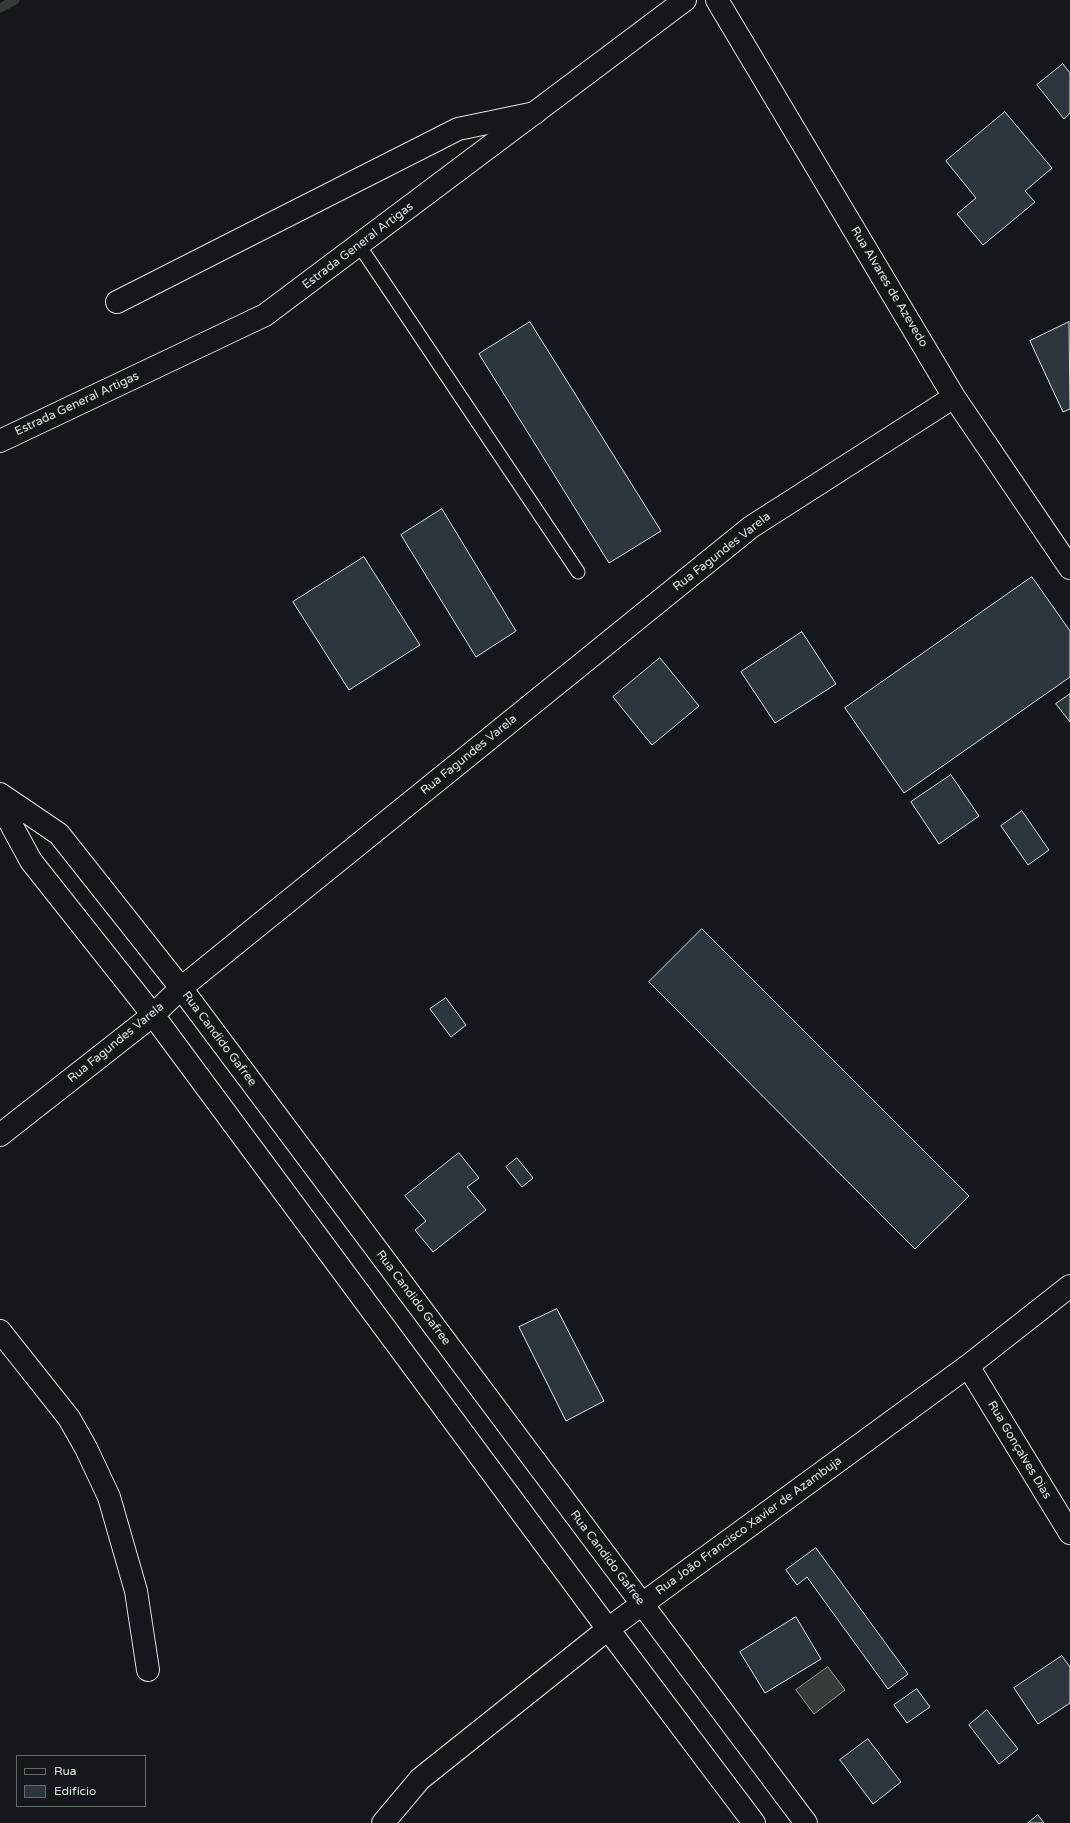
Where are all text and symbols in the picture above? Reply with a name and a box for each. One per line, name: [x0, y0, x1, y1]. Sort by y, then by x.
street label: Estrada General Artigas: [300, 200, 416, 292]
street label: Rua Alvares de Azevedo: [847, 224, 931, 350]
street label: Estrada General Artigas: [13, 369, 141, 439]
street label: Rua Fagundes Varela: [670, 510, 774, 594]
street label: Rua Fagundes Varela: [418, 712, 520, 798]
street label: Rua Candido Gafree: [179, 989, 259, 1089]
street label: Rua Fagundes Varela: [65, 1000, 167, 1086]
street label: Rua Candido Gafree: [373, 1248, 453, 1348]
street label: Rua Gonçalves Dias: [984, 1398, 1054, 1502]
street label: Rua João Francisco Xavier de Azambuja: [653, 1454, 845, 1598]
street label: Rua Candido Gafree: [567, 1508, 647, 1608]
legend: [16, 1755, 146, 1807]
text: Rua: [54, 1764, 77, 1778]
text: Edifício: [54, 1784, 96, 1798]

